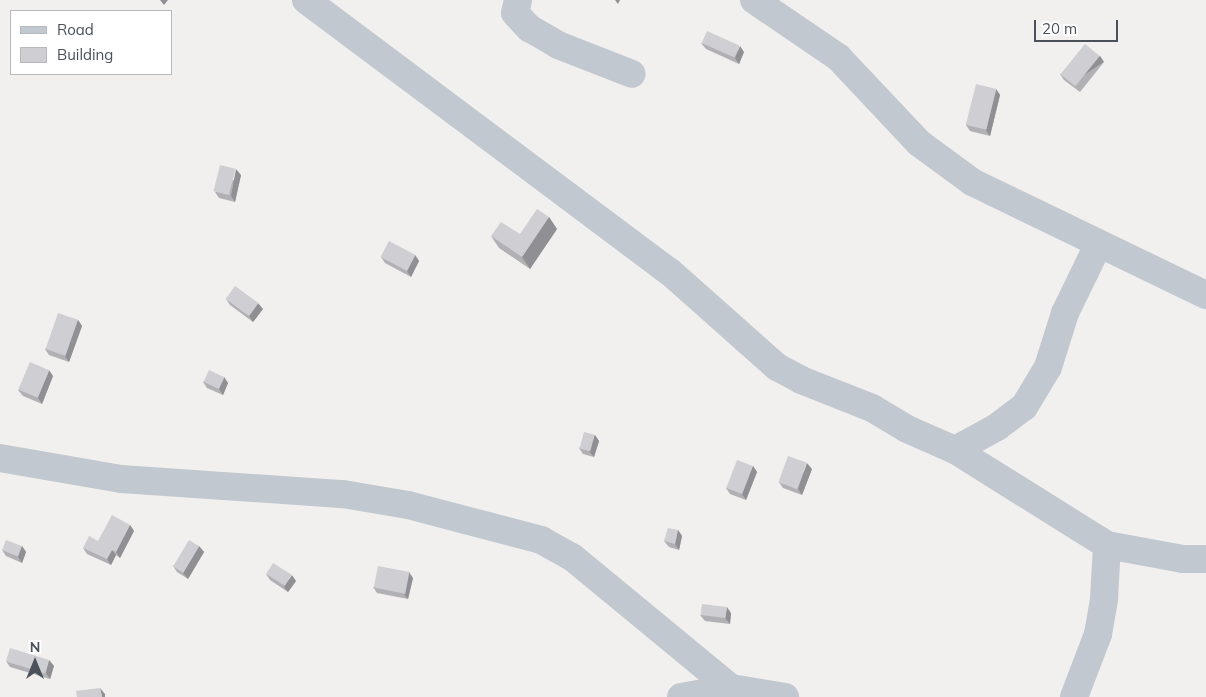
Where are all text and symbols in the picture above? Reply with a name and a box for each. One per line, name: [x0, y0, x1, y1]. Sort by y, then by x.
legend: [10, 10, 172, 75]
scale bar: [1036, 10, 1120, 42]
text: 20 m: [1042, 19, 1077, 38]
text: Road: [57, 20, 94, 39]
text: Building: [57, 45, 113, 64]
north arrow: [10, 637, 60, 687]
text: N: [30, 638, 40, 656]

